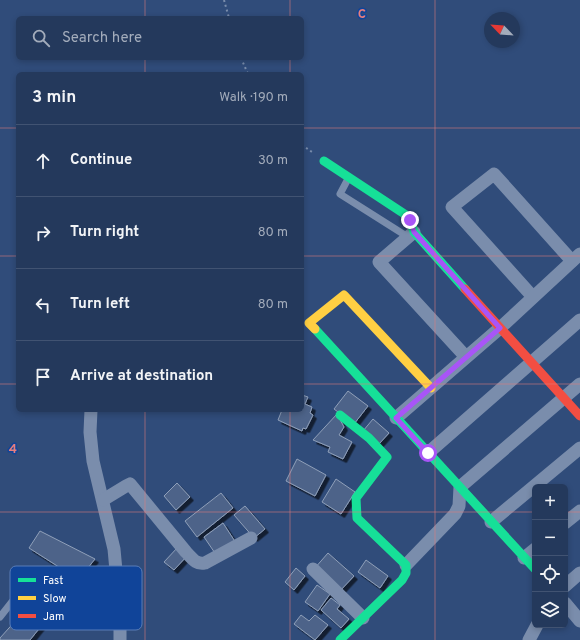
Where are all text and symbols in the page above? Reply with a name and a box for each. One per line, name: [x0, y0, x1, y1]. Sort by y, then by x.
text: C: [358, 7, 366, 23]
north arrow: [484, 12, 520, 48]
search box: [16, 16, 304, 60]
icon: search: [30, 27, 52, 49]
text: Search here: [62, 29, 142, 48]
text: 3 min: [32, 87, 76, 109]
text: Walk · 190 m: [219, 90, 288, 106]
icon: ahead: [32, 150, 54, 172]
text: Continue: [70, 151, 132, 170]
text: 30 m: [258, 153, 288, 169]
route end: [401, 211, 419, 229]
icon: right: [32, 222, 54, 244]
text: Turn right: [70, 223, 139, 242]
text: 80 m: [258, 225, 288, 241]
icon: left: [32, 294, 54, 316]
text: Turn left: [70, 295, 130, 314]
text: 80 m: [258, 297, 288, 313]
icon: arrive: [32, 366, 54, 388]
text: Arrive at destination: [70, 367, 213, 386]
text: 4: [9, 442, 17, 458]
route start: [419, 444, 437, 462]
map controls: [532, 484, 568, 628]
button: +: [532, 484, 568, 520]
button: −: [532, 520, 568, 556]
button: locate: [532, 556, 568, 592]
legend: [10, 566, 142, 630]
text: Fast: [43, 574, 63, 588]
text: Slow: [43, 592, 66, 606]
button: layers: [532, 592, 568, 628]
text: Jam: [43, 610, 64, 624]

